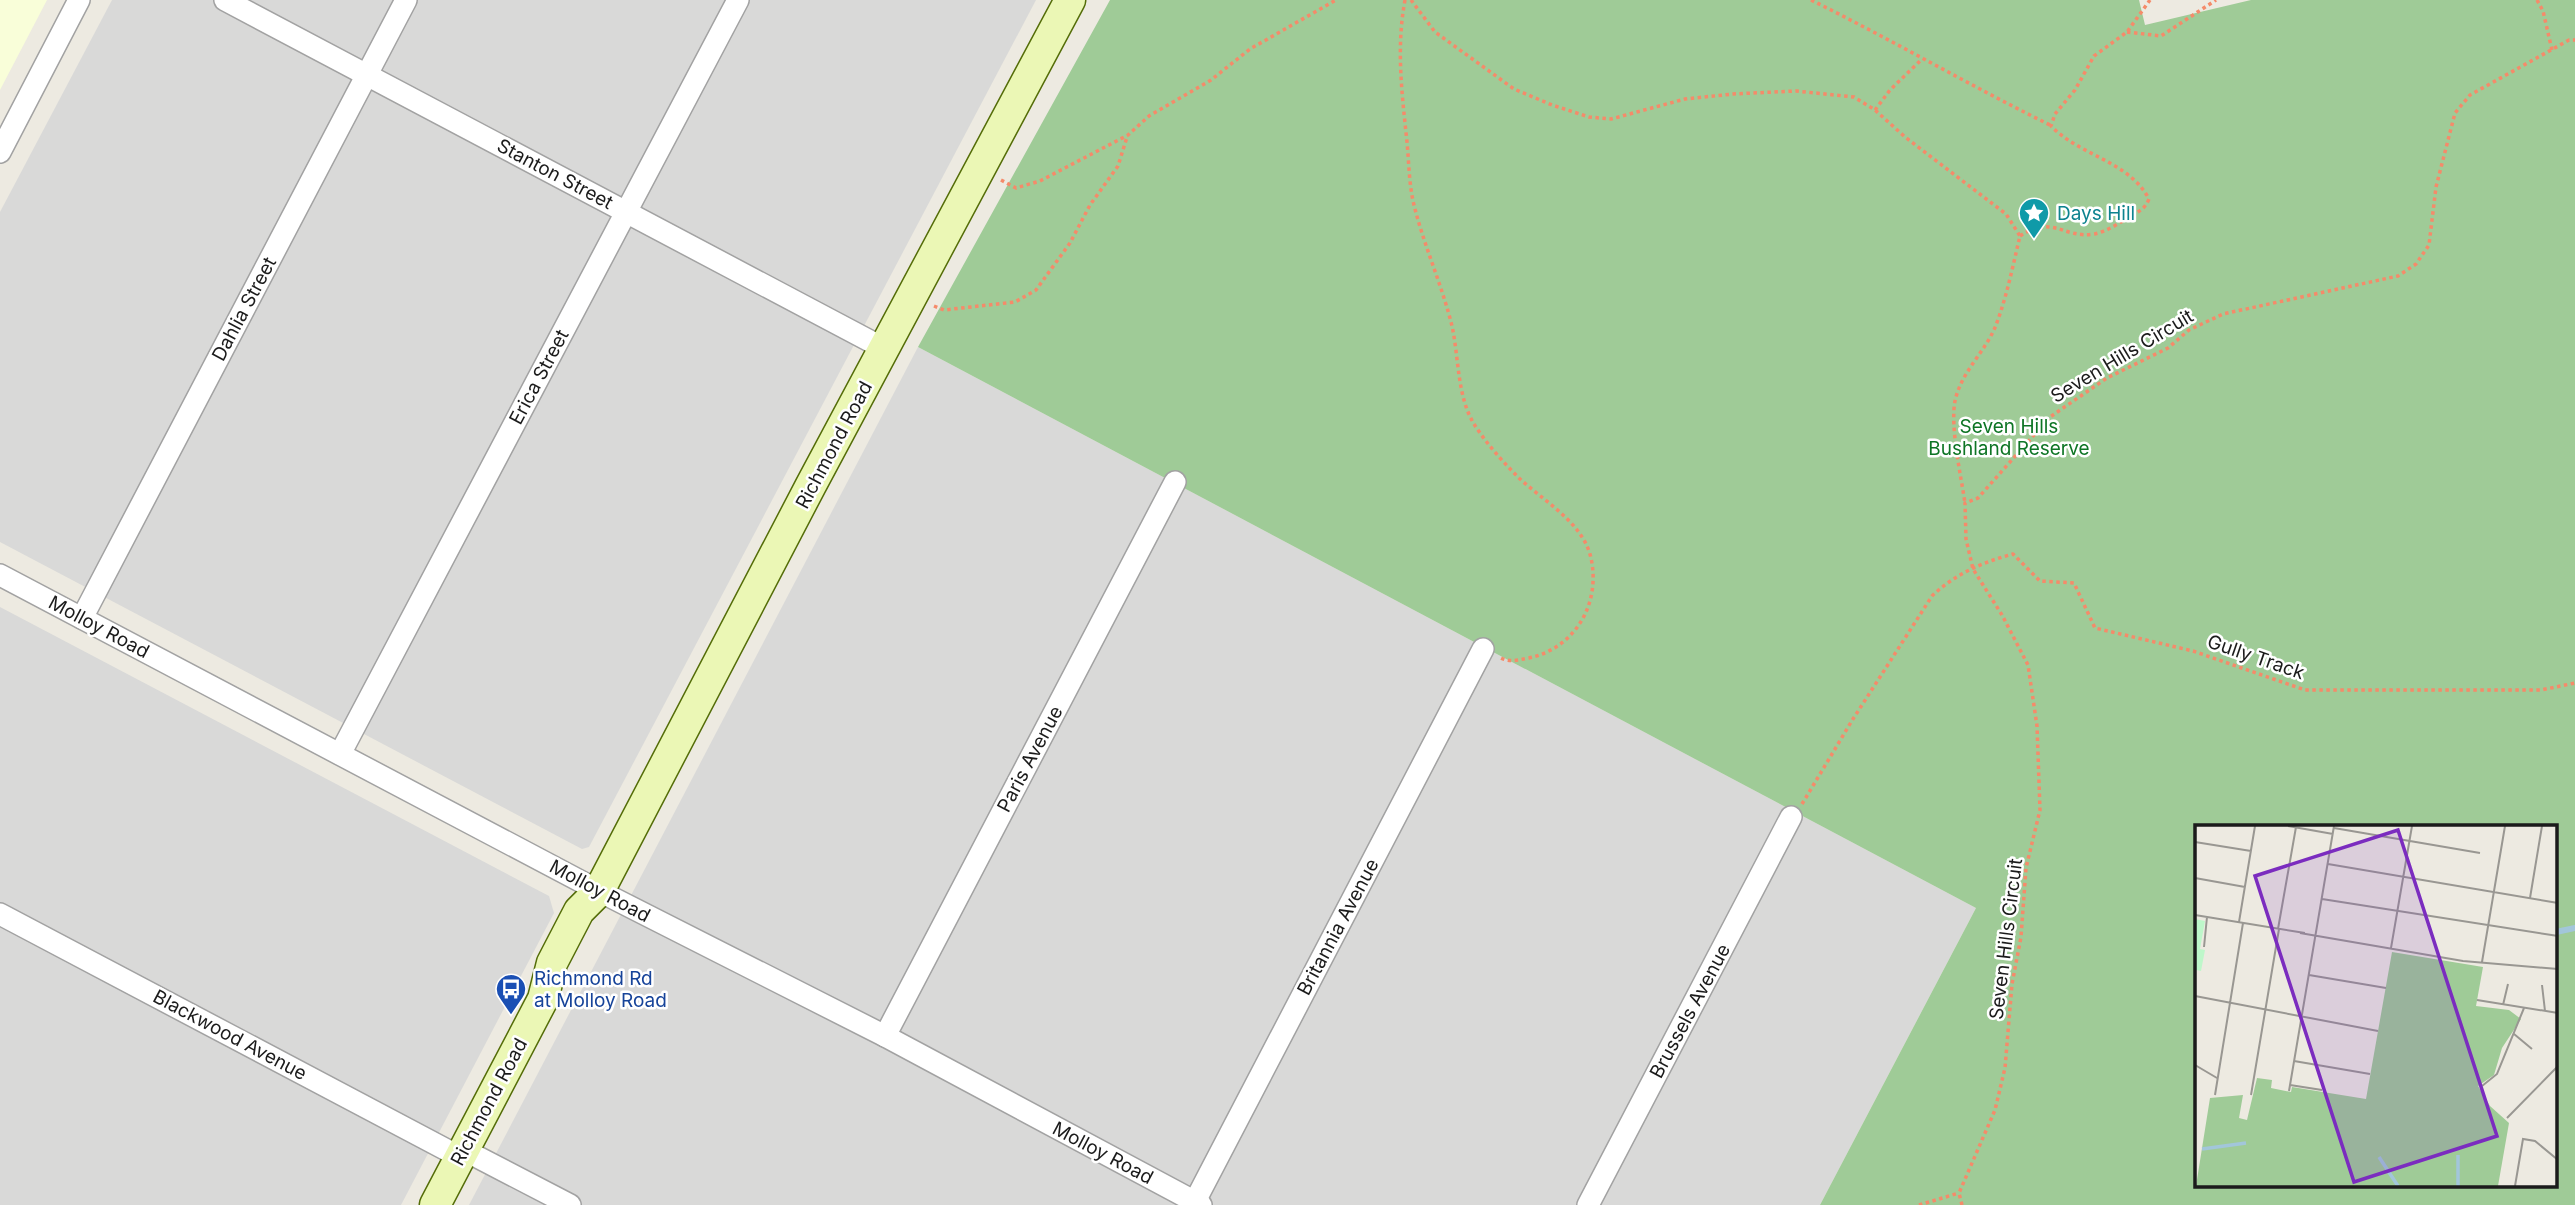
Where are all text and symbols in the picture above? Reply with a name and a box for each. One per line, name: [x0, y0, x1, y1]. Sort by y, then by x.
street label: Stanton Street: [493, 134, 617, 214]
place icon: Days Hill: [2017, 196, 2051, 240]
place label: Days Hill: [2057, 202, 2135, 225]
street label: Dahlia Street: [207, 253, 281, 365]
street label: Seven Hills Circuit: [2046, 304, 2198, 408]
street label: Erica Street: [504, 326, 574, 428]
street label: Richmond Road: [791, 377, 877, 513]
park label: Seven Hills Bushland Reserve: [1928, 415, 2090, 460]
street label: Molloy Road: [45, 591, 153, 663]
street label: Gully Track: [2204, 630, 2308, 685]
street label: Paris Avenue: [992, 702, 1068, 816]
inset map: [2195, 825, 2558, 1188]
street label: Molloy Road: [546, 855, 654, 927]
street label: Britannia Avenue: [1292, 855, 1384, 999]
street label: Seven Hills Circuit: [1985, 857, 2027, 1021]
street label: Brussels Avenue: [1645, 940, 1735, 1082]
place label: Richmond Rd at Molloy Road: [534, 967, 667, 1012]
bus stop icon: Richmond Rd at Molloy Road: [494, 972, 528, 1016]
street label: Blackwood Avenue: [149, 985, 311, 1085]
street label: Richmond Road: [446, 1034, 532, 1170]
street label: Molloy Road: [1049, 1117, 1157, 1189]

